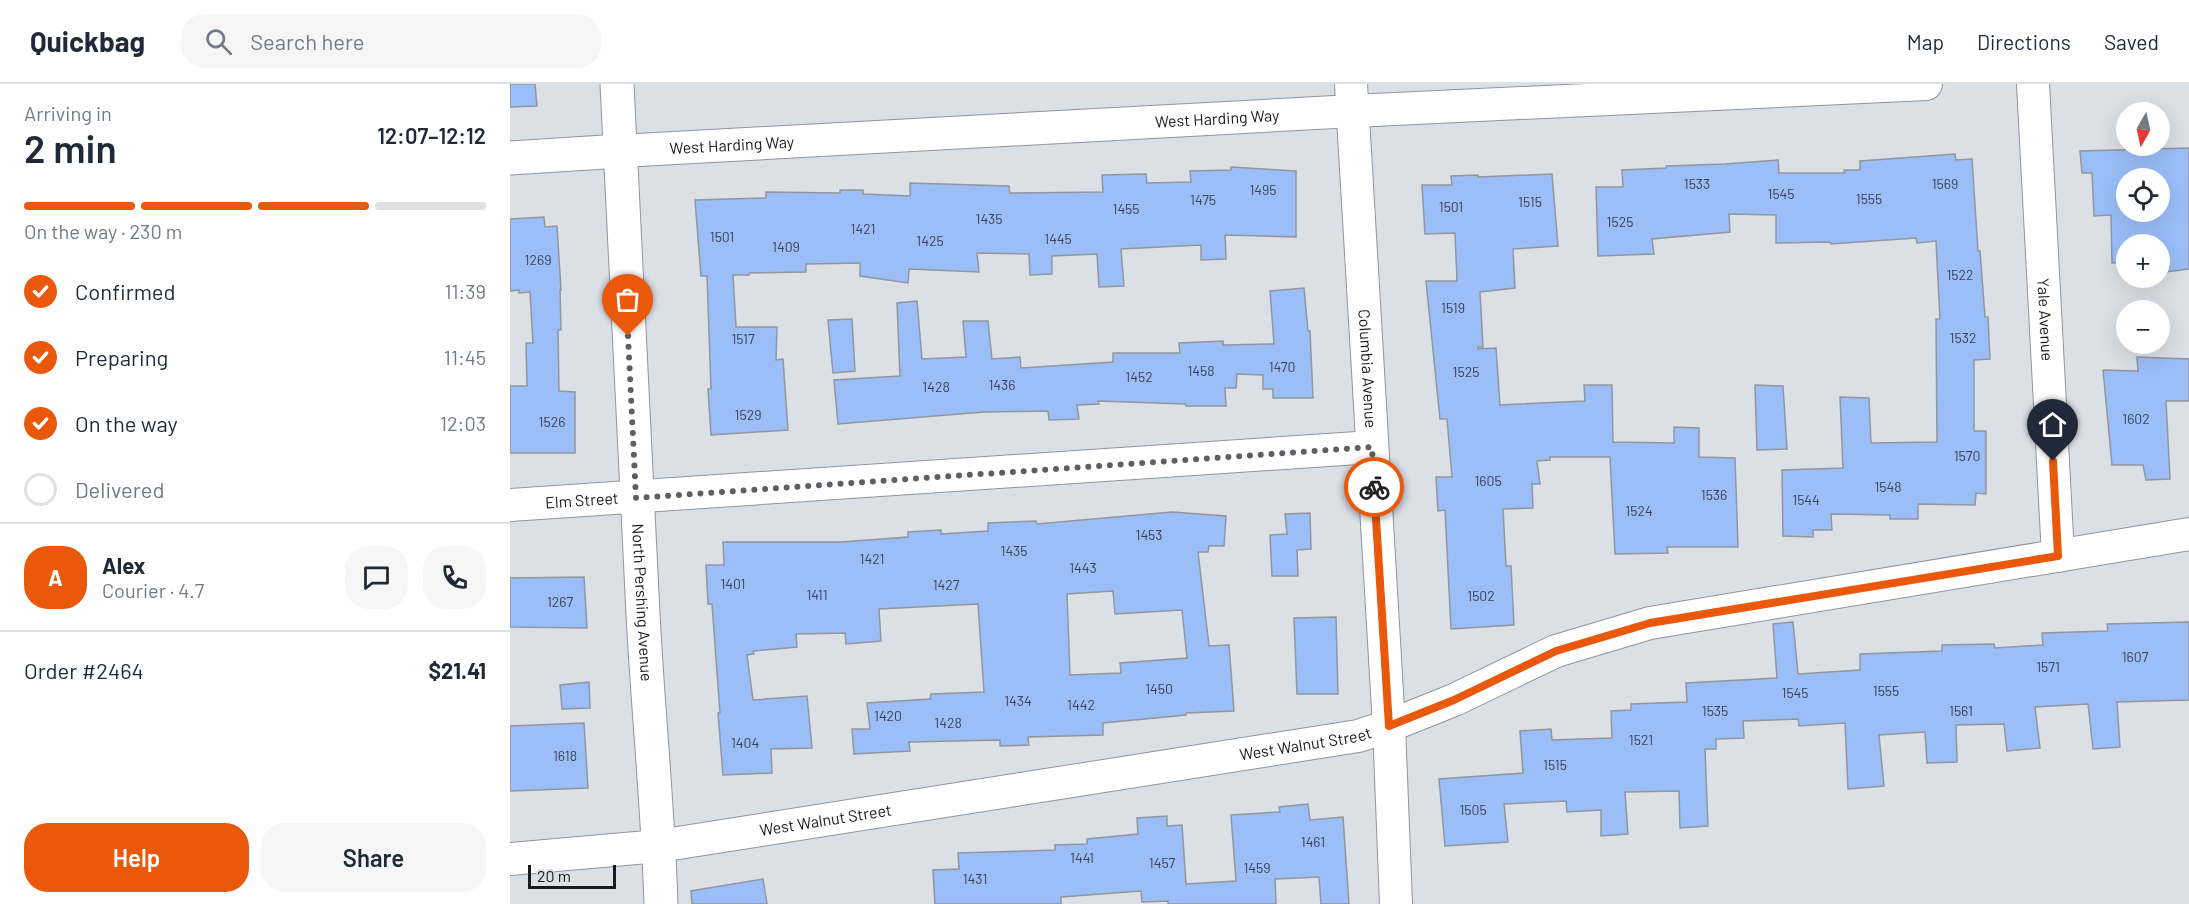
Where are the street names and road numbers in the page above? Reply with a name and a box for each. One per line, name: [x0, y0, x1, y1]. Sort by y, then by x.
street label: West Harding Way: [1154, 105, 1281, 131]
street label: West Harding Way: [669, 131, 795, 157]
street label: Yale Avenue: [2034, 278, 2058, 362]
street label: Columbia Avenue: [1355, 309, 1381, 428]
street label: Elm Street: [544, 488, 619, 512]
street label: North Pershing Avenue: [629, 523, 657, 682]
street label: West Walnut Street: [1238, 722, 1374, 764]
street label: West Walnut Street: [758, 800, 893, 839]

